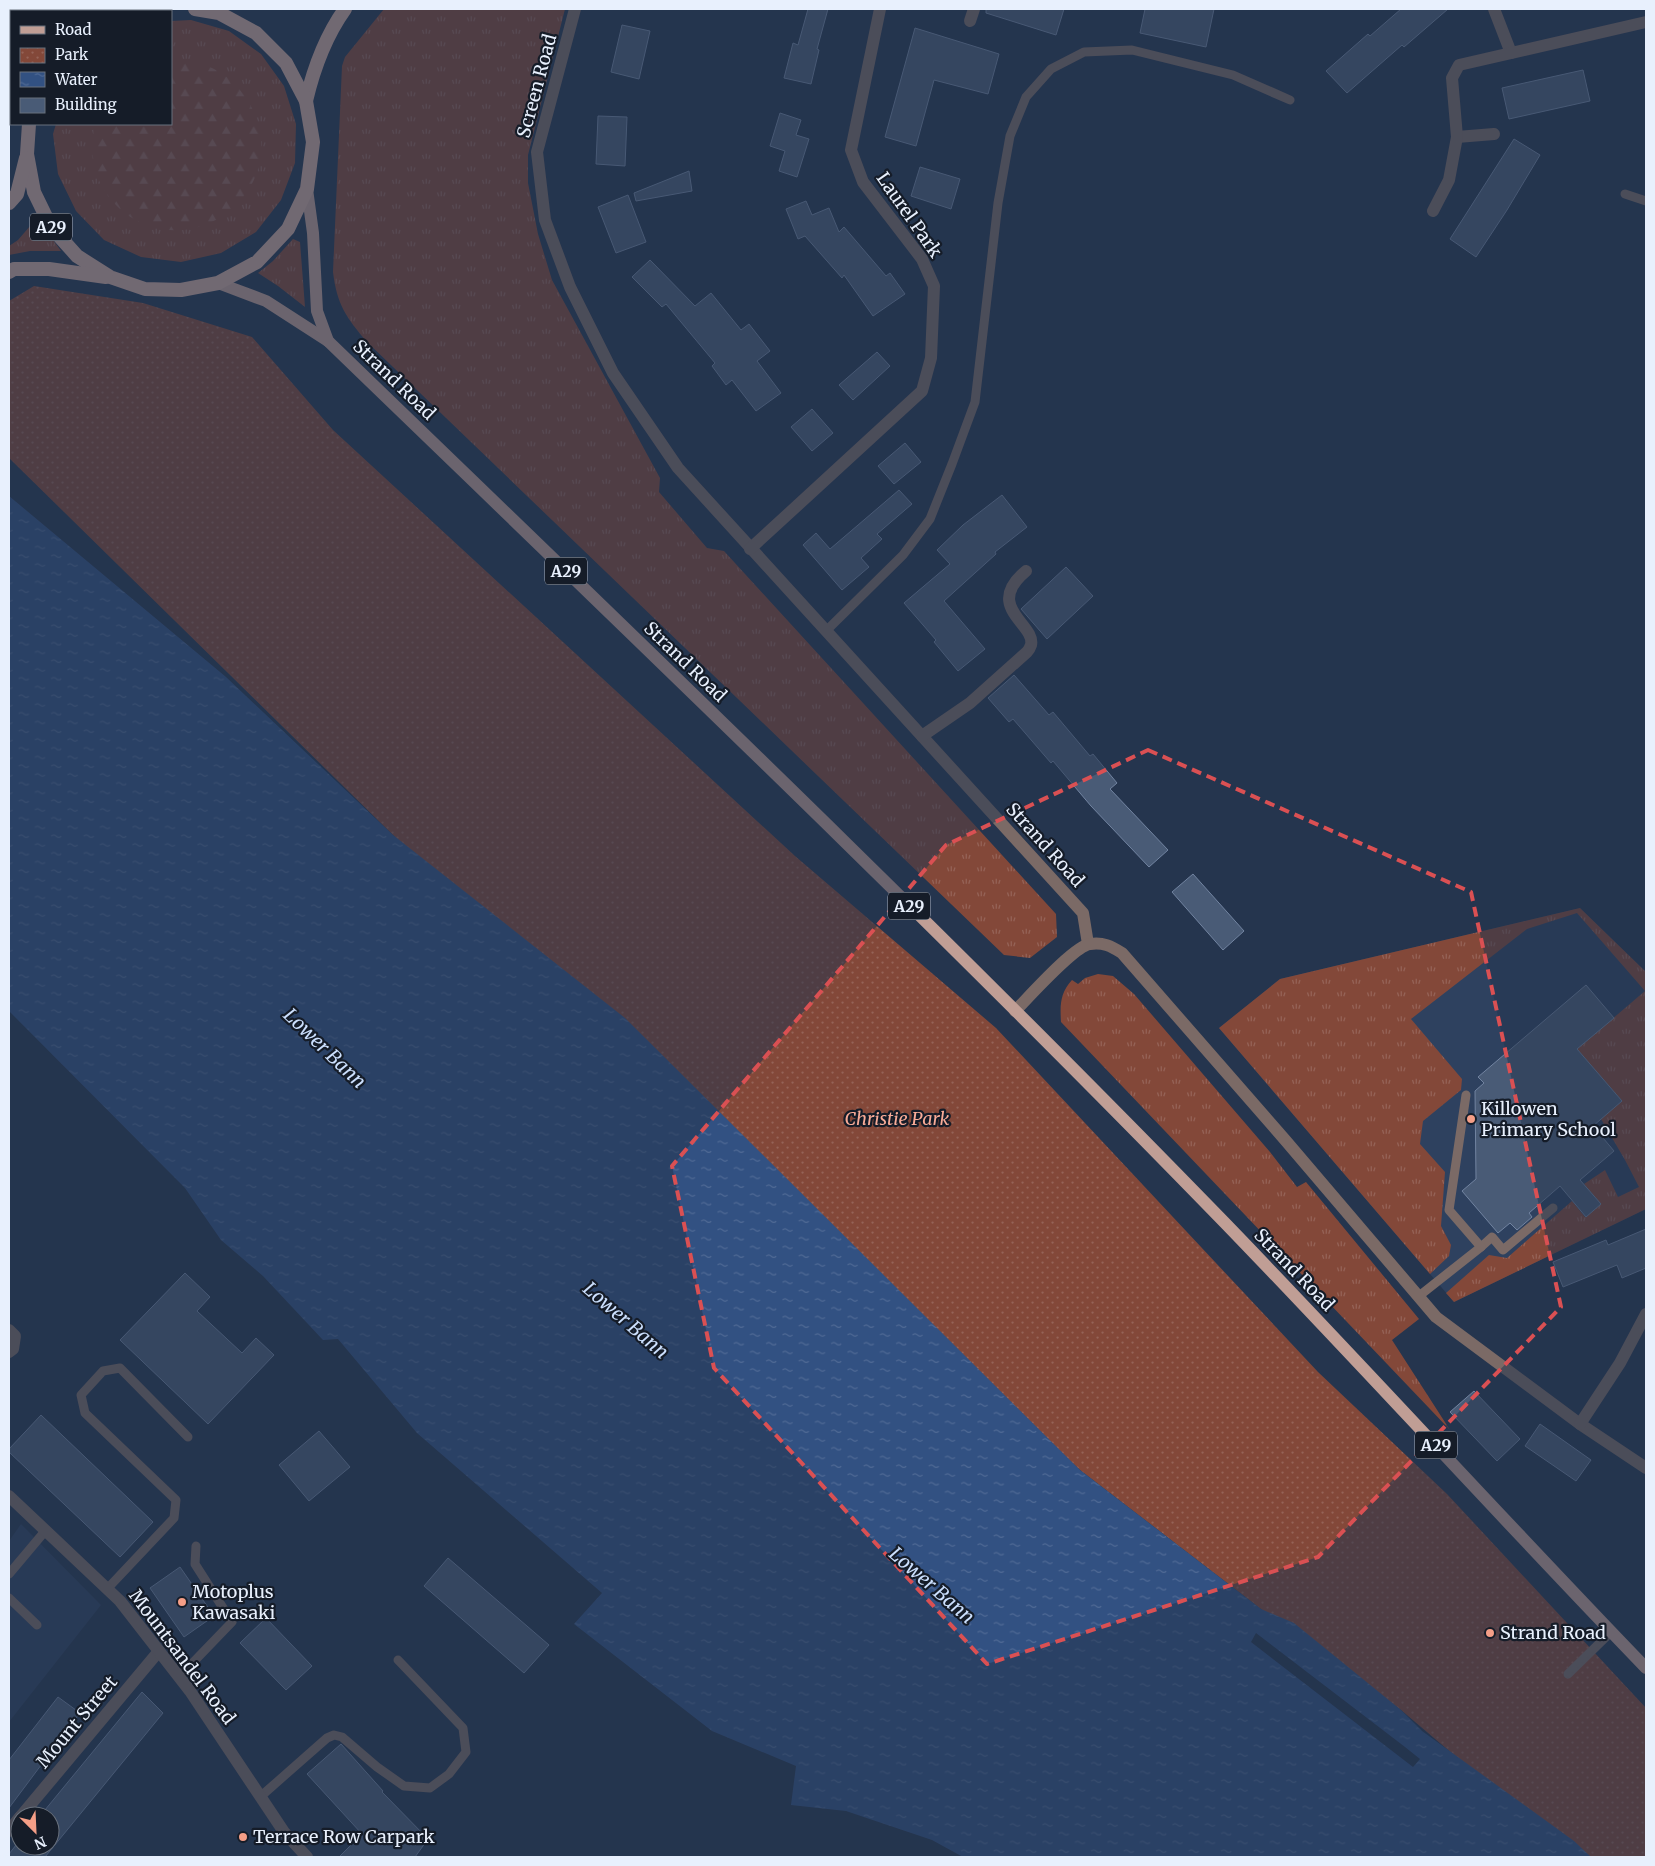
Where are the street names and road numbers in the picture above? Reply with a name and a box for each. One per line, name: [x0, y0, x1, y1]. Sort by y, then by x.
street label: Screen Road: [512, 31, 561, 140]
street label: Laurel Park: [872, 167, 948, 262]
road number: A29: [30, 213, 72, 240]
street label: Strand Road: [348, 335, 441, 425]
road number: A29: [545, 558, 587, 584]
street label: Strand Road: [639, 617, 732, 707]
street label: Strand Road: [1001, 798, 1089, 892]
road number: A29: [888, 892, 930, 919]
street label: Strand Road: [1249, 1224, 1340, 1316]
road number: A29: [1415, 1432, 1457, 1458]
street label: Mountsandel Road: [124, 1585, 241, 1729]
street label: Mount Street: [31, 1671, 122, 1773]

